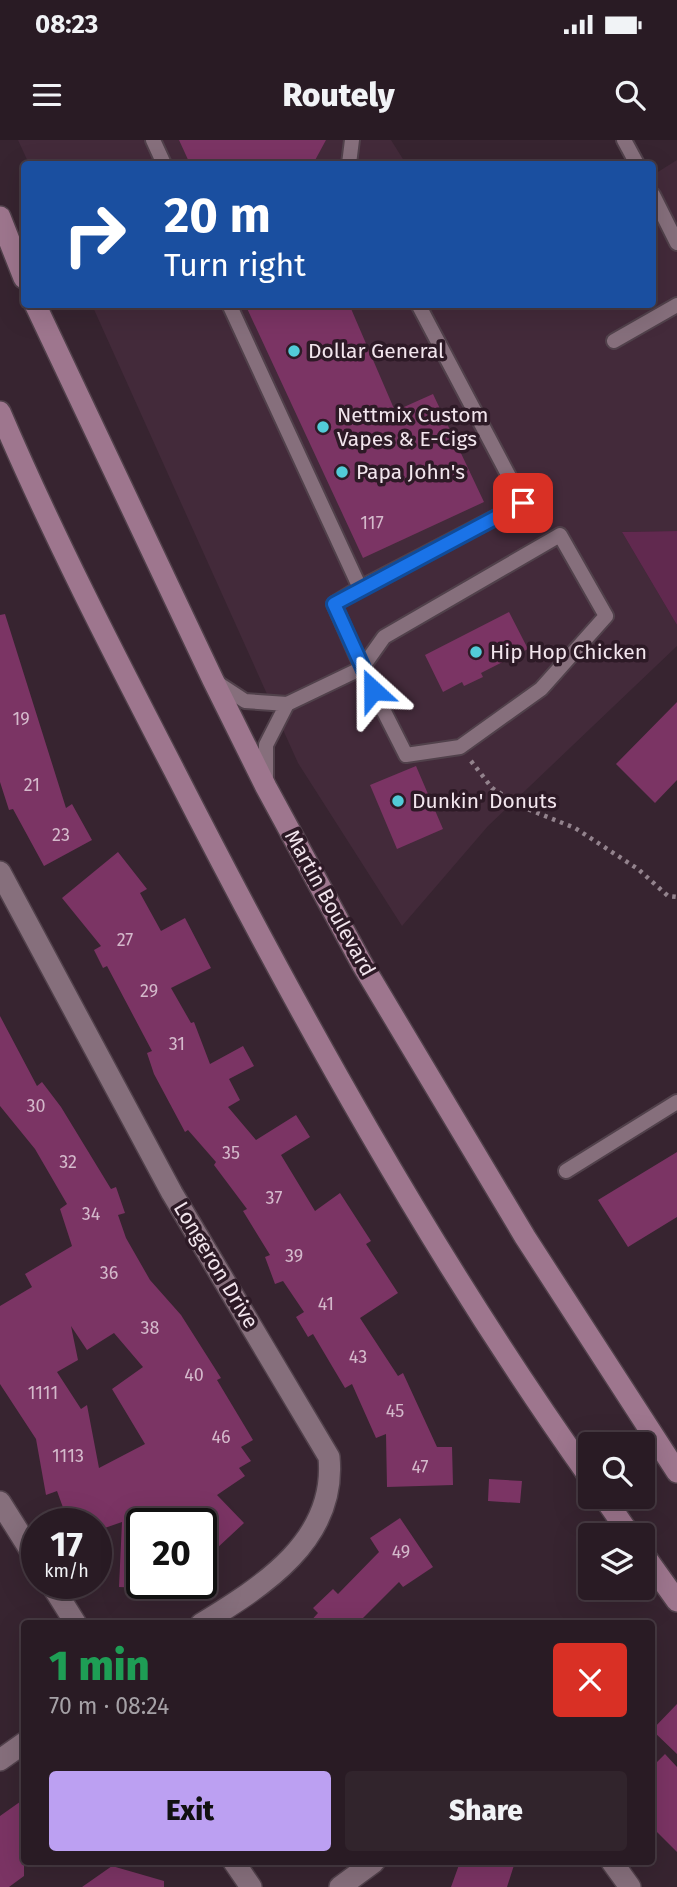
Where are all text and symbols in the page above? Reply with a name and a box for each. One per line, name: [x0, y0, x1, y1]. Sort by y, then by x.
text: 08:23: [35, 9, 98, 40]
icon: menu: [28, 76, 66, 114]
text: Routely: [282, 76, 395, 114]
icon: search: [611, 76, 649, 114]
text: 20 m: [164, 186, 271, 245]
icon: right: [49, 189, 140, 280]
text: Turn right: [164, 246, 306, 284]
place label: Dollar General: [308, 338, 444, 364]
marker: Dollar General: [286, 343, 302, 359]
place label: Nettmix Custom Vapes & E-Cigs: [337, 402, 489, 452]
marker: Nettmix Custom Vapes & E-Cigs: [315, 419, 331, 435]
place label: Papa John's: [356, 459, 465, 485]
marker: Papa John's: [334, 464, 350, 480]
pin: [493, 473, 553, 533]
icon: arrive: [504, 484, 542, 522]
house number: 117: [360, 512, 384, 534]
place label: Hip Hop Chicken: [490, 639, 647, 665]
marker: Hip Hop Chicken: [468, 644, 484, 660]
position arrow: [336, 653, 410, 727]
house number: 19: [12, 708, 30, 730]
house number: 21: [24, 774, 40, 796]
place label: Dunkin' Donuts: [412, 788, 557, 814]
marker: Dunkin' Donuts: [390, 793, 406, 809]
house number: 23: [52, 824, 70, 846]
street label: Martin Boulevard: [279, 825, 381, 981]
house number: 27: [117, 929, 133, 951]
house number: 29: [140, 980, 158, 1002]
house number: 31: [169, 1033, 185, 1055]
house number: 30: [26, 1095, 46, 1117]
house number: 35: [222, 1142, 240, 1164]
house number: 32: [59, 1151, 77, 1173]
house number: 37: [266, 1187, 282, 1209]
street label: Longeron Drive: [168, 1197, 264, 1333]
house number: 34: [82, 1203, 101, 1225]
house number: 39: [285, 1245, 303, 1267]
house number: 36: [100, 1262, 118, 1284]
house number: 41: [318, 1293, 334, 1315]
house number: 38: [141, 1317, 160, 1339]
house number: 43: [349, 1346, 367, 1368]
house number: 40: [184, 1364, 204, 1386]
house number: 1111: [28, 1382, 58, 1404]
house number: 45: [386, 1400, 404, 1422]
house number: 46: [211, 1426, 231, 1448]
map controls: [578, 1432, 655, 1600]
button: search: [578, 1432, 655, 1509]
house number: 1113: [52, 1445, 84, 1467]
house number: 47: [411, 1456, 429, 1478]
speed limit sign: 20: [126, 1508, 217, 1599]
text: 17: [50, 1523, 83, 1565]
button: layers: [578, 1523, 655, 1600]
house number: 49: [392, 1541, 410, 1563]
text: km/h: [44, 1560, 89, 1582]
text: 1 min: [49, 1641, 150, 1691]
button: close: [553, 1643, 627, 1717]
text: 70 m · 08:24: [49, 1692, 169, 1720]
button: Exit: [49, 1771, 331, 1851]
button: Share: [345, 1771, 627, 1851]

